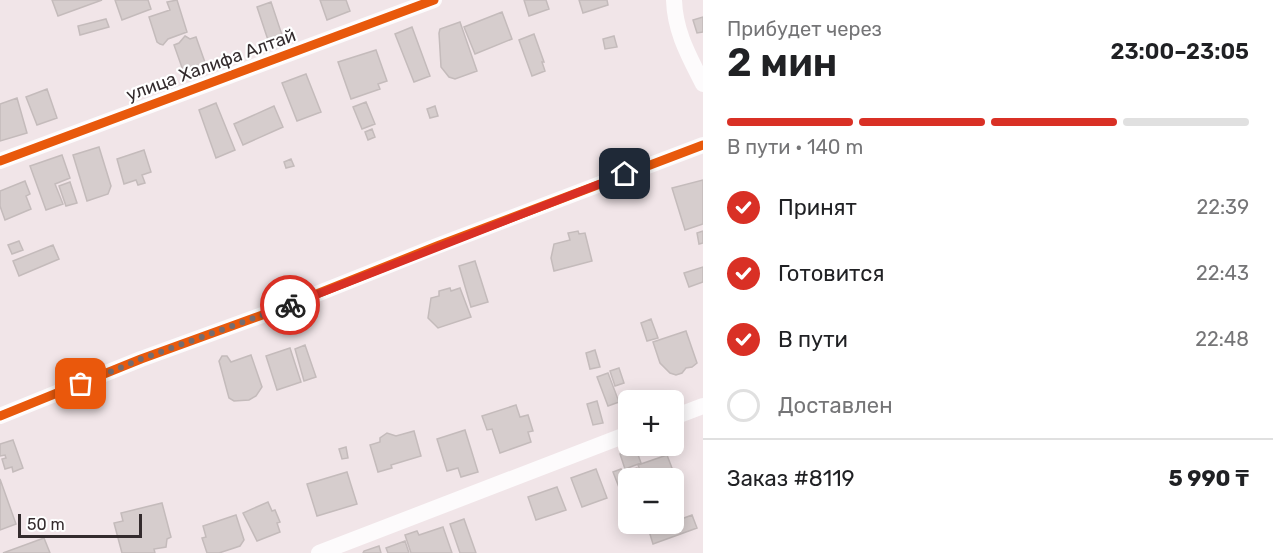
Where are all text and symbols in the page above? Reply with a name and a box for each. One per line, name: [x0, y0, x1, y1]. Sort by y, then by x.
text: Прибудет через: [727, 17, 882, 41]
street label: улица Халифа Алтай: [123, 24, 299, 106]
text: 23:00–23:05: [1110, 38, 1249, 65]
text: 2 мин: [727, 40, 837, 86]
text: В пути · 140 m: [727, 135, 863, 159]
pin: [599, 148, 650, 199]
icon: home: [608, 157, 641, 190]
icon: check: [727, 191, 760, 224]
text: Принят: [778, 194, 857, 221]
text: 22:39: [1197, 195, 1249, 219]
icon: check: [727, 257, 760, 290]
text: Готовится: [778, 260, 884, 287]
text: 22:43: [1196, 261, 1249, 285]
courier: [260, 275, 320, 335]
icon: bike: [274, 289, 307, 322]
icon: check: [727, 323, 760, 356]
text: В пути: [778, 326, 848, 353]
text: 22:48: [1195, 327, 1249, 351]
pin: [55, 358, 106, 409]
icon: bag: [64, 367, 97, 400]
map controls: [618, 390, 684, 534]
button: +: [618, 390, 684, 456]
text: Доставлен: [778, 392, 893, 419]
text: Заказ #8119: [727, 465, 855, 492]
text: 5 990 ₸: [1168, 465, 1249, 492]
button: −: [618, 468, 684, 534]
scale bar: [18, 511, 142, 538]
text: 50 m: [27, 515, 65, 534]

